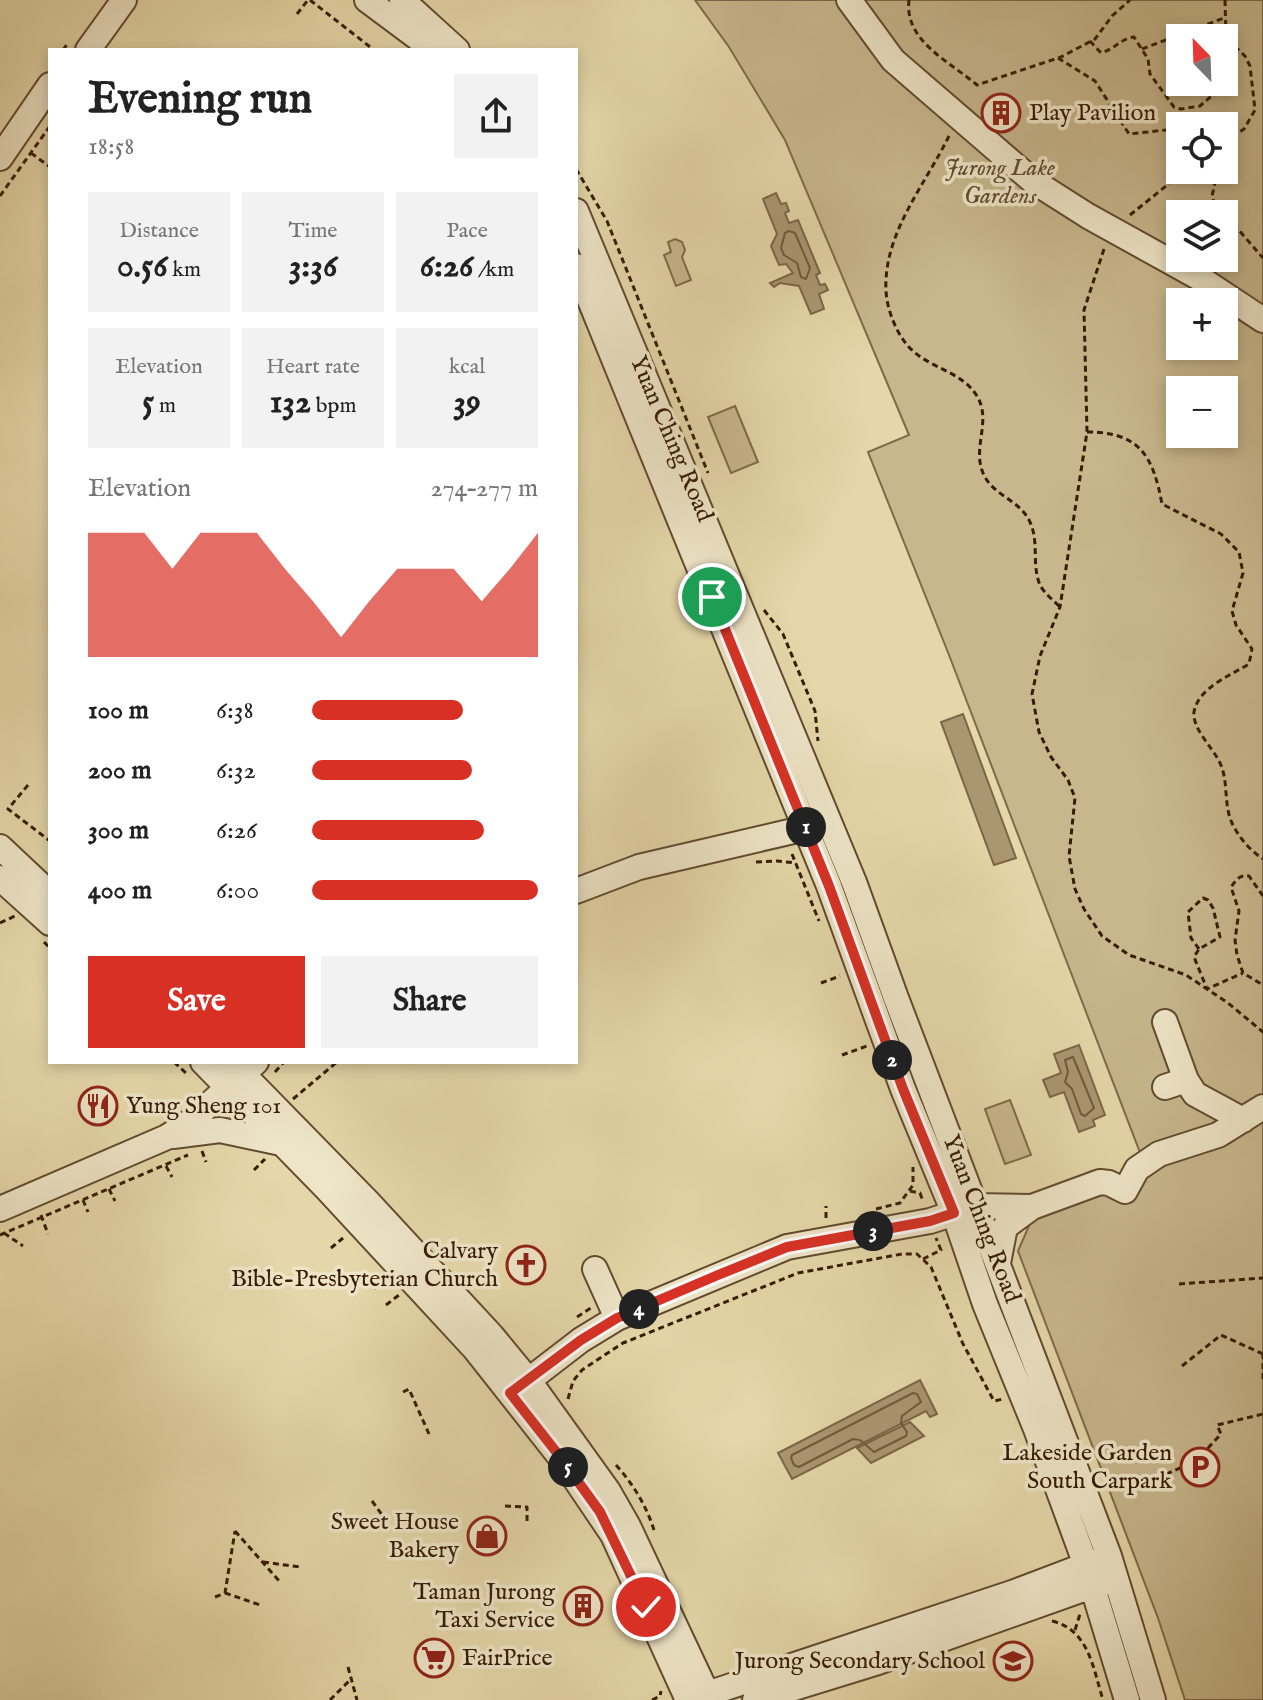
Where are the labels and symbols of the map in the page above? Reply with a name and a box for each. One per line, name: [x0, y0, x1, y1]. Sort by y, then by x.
north arrow: [1166, 24, 1238, 96]
building icon: Play Pavilion: [980, 92, 1022, 134]
place label: Play Pavilion: [1029, 98, 1156, 129]
park label: Jurong Lake Gardens: [945, 153, 1055, 212]
street label: Yuan Ching Road: [622, 351, 720, 527]
pin: [678, 563, 746, 631]
pin: 1: [786, 807, 826, 847]
pin: 2: [872, 1040, 912, 1080]
restaurant icon: Yung Sheng 101: [77, 1085, 119, 1127]
place label: Yung Sheng 101: [126, 1091, 281, 1122]
street label: Yuan Ching Road: [935, 1130, 1027, 1308]
pin: 3: [853, 1211, 893, 1251]
place label: Calvary Bible-Presbyterian Church: [231, 1236, 498, 1295]
church icon: Calvary Bible-Presbyterian Church: [505, 1244, 547, 1286]
pin: 4: [619, 1289, 659, 1329]
place label: Lakeside Garden South Carpark: [1002, 1438, 1172, 1497]
parking icon: Lakeside Garden South Carpark: [1179, 1446, 1221, 1488]
pin: 5: [548, 1447, 588, 1487]
place label: Sweet House Bakery: [331, 1507, 459, 1566]
shop icon: Sweet House Bakery: [466, 1515, 508, 1557]
pin: [612, 1573, 680, 1641]
place label: Taman Jurong Taxi Service: [413, 1577, 556, 1636]
building icon: Taman Jurong Taxi Service: [562, 1585, 604, 1627]
supermarket icon: FairPrice: [413, 1637, 455, 1679]
school or university icon: Jurong Secondary School: [992, 1640, 1034, 1682]
place label: FairPrice: [462, 1643, 552, 1674]
place label: Jurong Secondary School: [732, 1646, 985, 1677]

